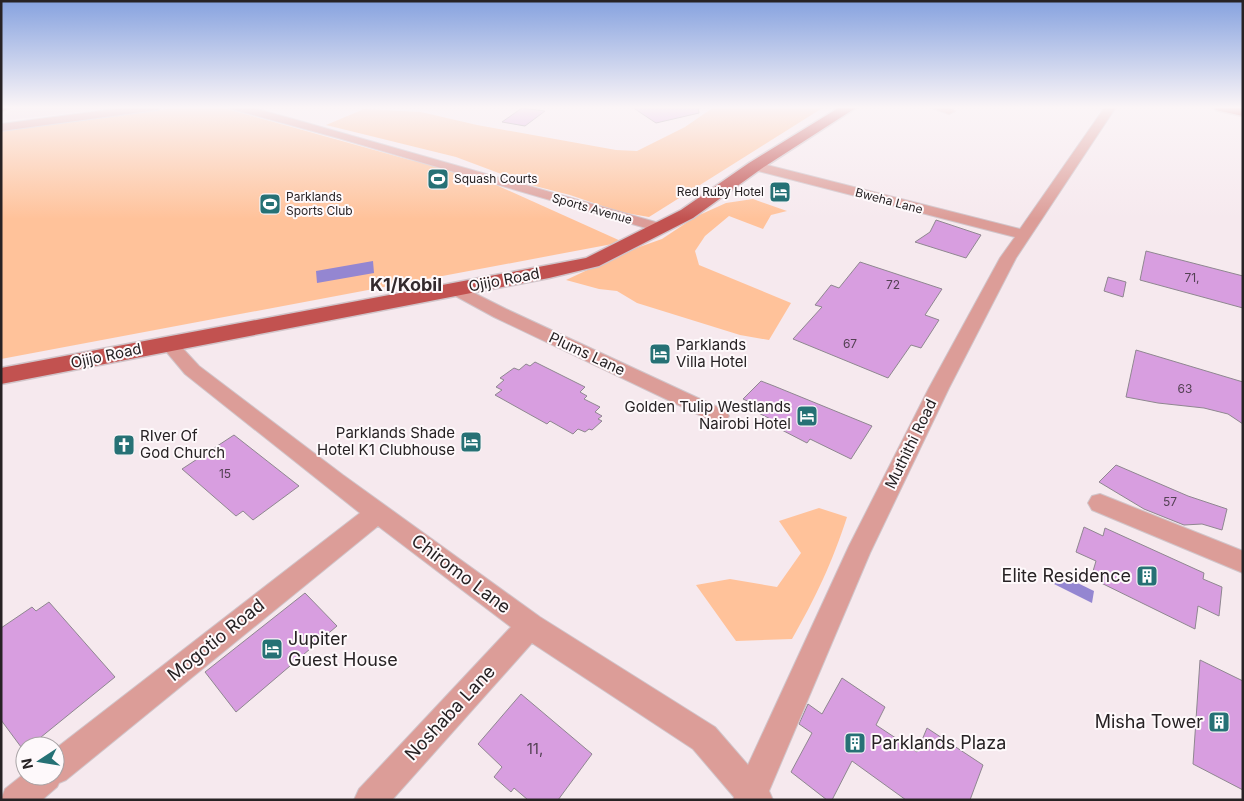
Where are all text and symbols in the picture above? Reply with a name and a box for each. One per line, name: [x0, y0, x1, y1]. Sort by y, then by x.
sports icon: Squash Courts: [426, 167, 450, 191]
place label: Squash Courts: [454, 171, 538, 186]
hotel icon: Red Ruby Hotel: [768, 180, 792, 204]
place label: Red Ruby Hotel: [677, 184, 764, 199]
street label: Bweha Lane: [854, 184, 925, 217]
place label: Parklands Sports Club: [286, 189, 353, 218]
street label: Sports Avenue: [550, 190, 634, 227]
sports icon: Parklands Sports Club: [258, 192, 282, 216]
street label: Ojijo Road: [467, 263, 541, 296]
house number: 71,: [1184, 270, 1200, 285]
district label: K1/Kobil: [370, 274, 442, 295]
house number: 72: [886, 277, 900, 292]
street label: Plums Lane: [546, 328, 628, 379]
place label: Parklands Villa Hotel: [676, 335, 747, 371]
house number: 67: [843, 336, 857, 351]
street label: Ojijo Road: [69, 339, 143, 372]
hotel icon: Parklands Villa Hotel: [648, 342, 672, 366]
house number: 63: [1178, 381, 1192, 396]
street label: Muthithi Road: [881, 396, 940, 492]
place label: Golden Tulip Westlands Nairobi Hotel: [624, 397, 791, 433]
hotel icon: Golden Tulip Westlands Nairobi Hotel: [795, 404, 819, 428]
place label: Parklands Shade Hotel K1 Clubhouse: [317, 423, 455, 459]
place label: RIver Of God Church: [140, 426, 225, 462]
hotel icon: Parklands Shade Hotel K1 Clubhouse: [459, 430, 483, 454]
church icon: RIver Of God Church: [112, 433, 136, 457]
house number: 15: [219, 466, 231, 481]
house number: 57: [1163, 494, 1177, 509]
street label: Chiromo Lane: [408, 530, 515, 618]
building icon: Elite Residence: [1135, 564, 1159, 588]
place label: Elite Residence: [1002, 565, 1131, 586]
street label: Mogotio Road: [163, 594, 268, 685]
place label: Jupiter Guest House: [288, 628, 398, 670]
hotel icon: Jupiter Guest House: [260, 637, 284, 661]
street label: Noshaba Lane: [400, 661, 499, 765]
building icon: Misha Tower: [1207, 710, 1231, 734]
place label: Misha Tower: [1095, 711, 1203, 732]
building icon: Parklands Plaza: [843, 731, 867, 755]
place label: Parklands Plaza: [871, 732, 1006, 753]
north arrow: [15, 736, 65, 786]
house number: 11,: [527, 739, 543, 758]
text: N: [17, 757, 36, 771]

